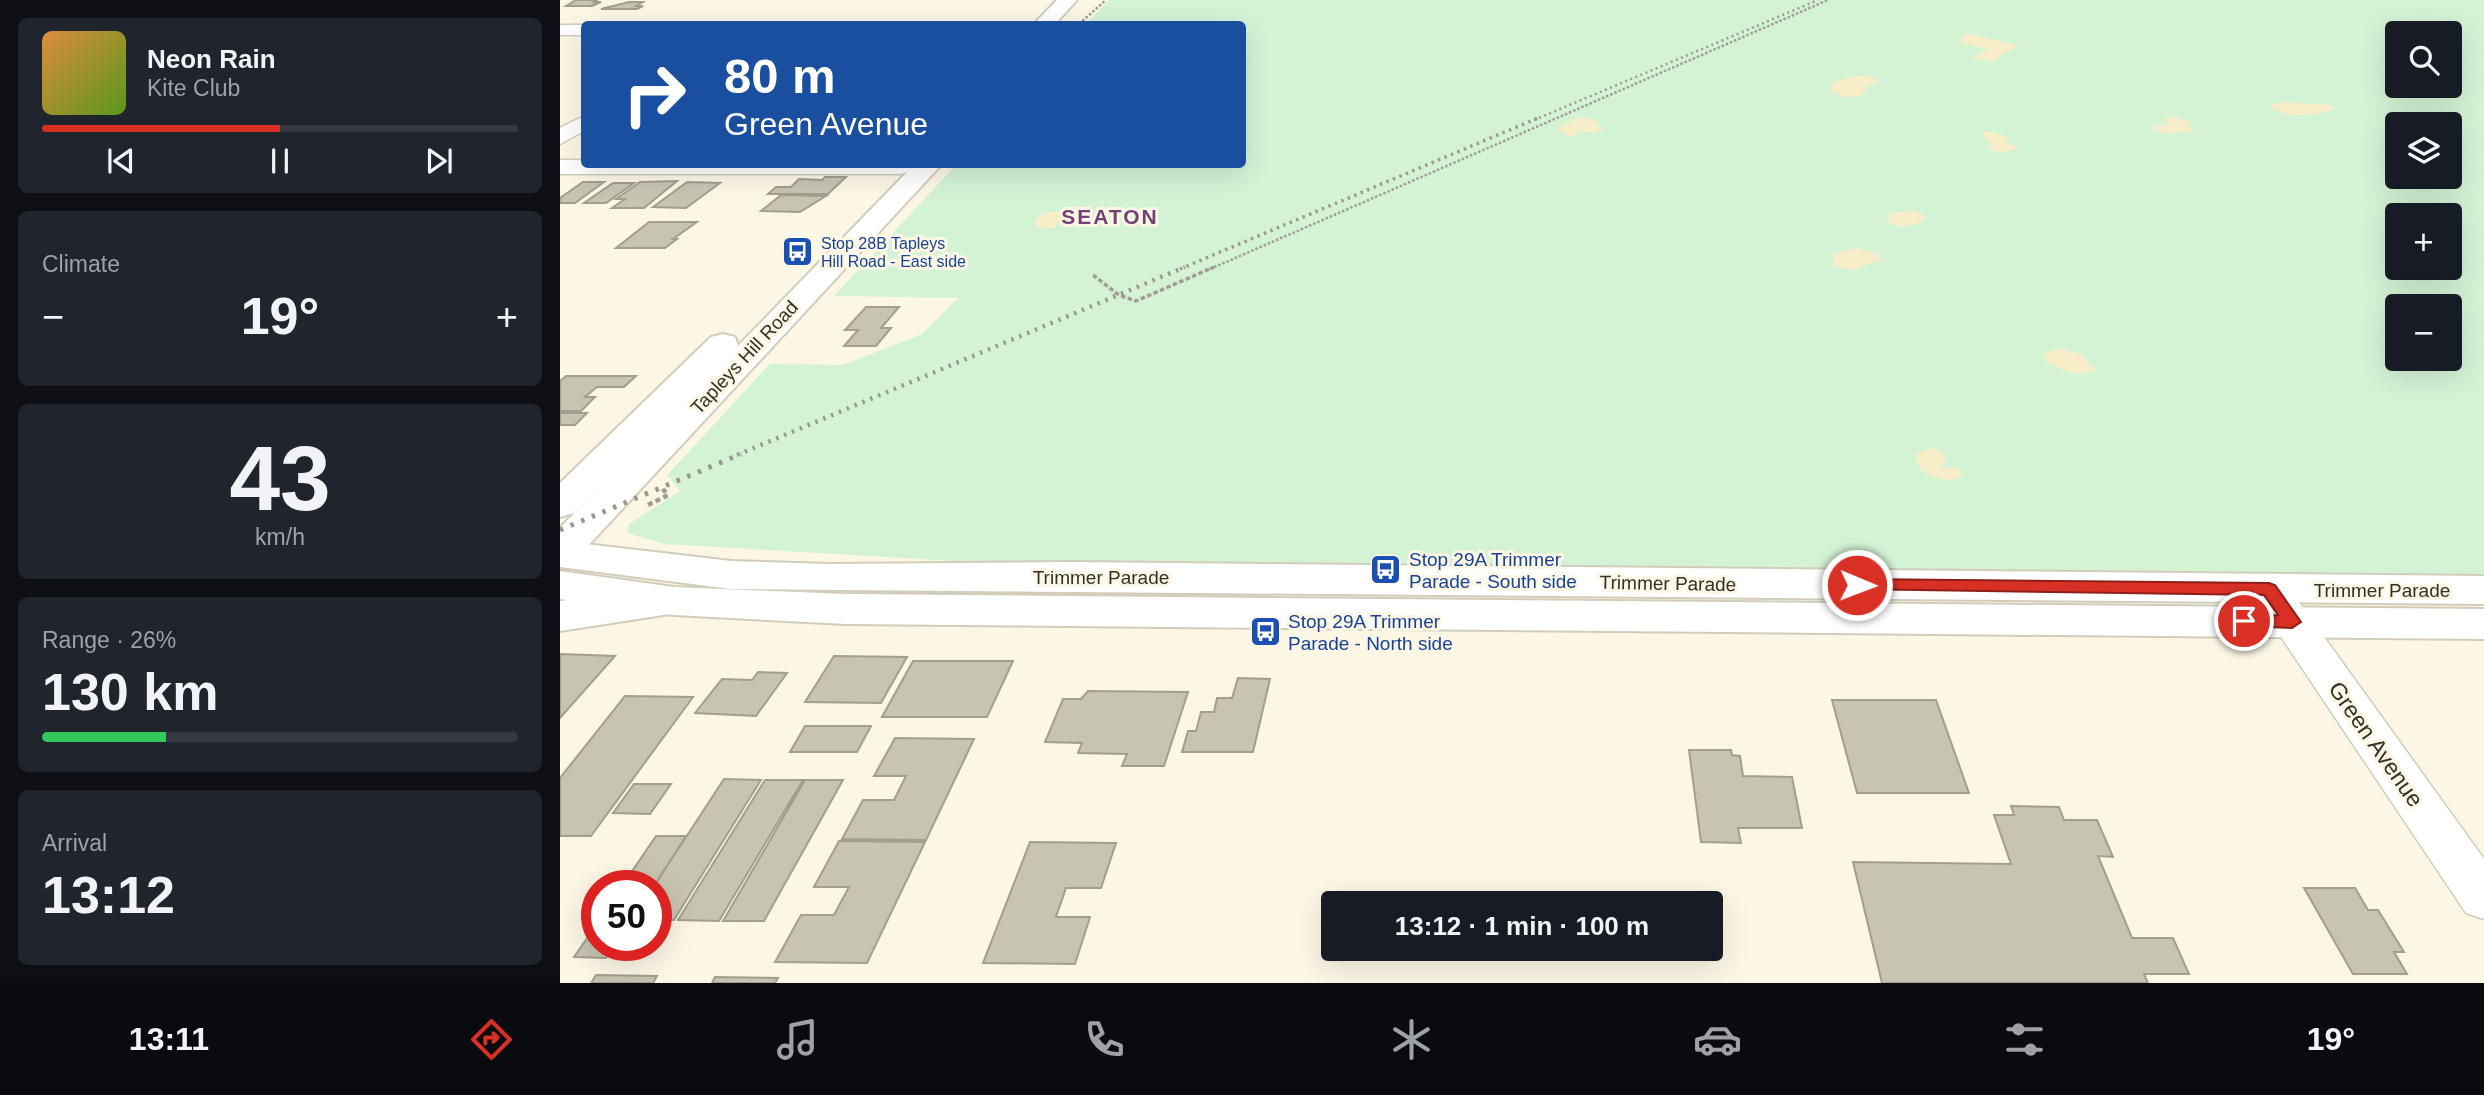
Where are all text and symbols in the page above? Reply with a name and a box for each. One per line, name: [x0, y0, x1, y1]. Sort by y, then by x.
map controls: [2385, 21, 2462, 371]
button: search: [2385, 21, 2462, 98]
text: Neon Rain: [147, 44, 276, 74]
icon: right: [609, 49, 700, 140]
text: 80 m: [724, 49, 836, 103]
text: Kite Club: [147, 75, 240, 101]
text: Green Avenue: [724, 106, 928, 142]
button: layers: [2385, 112, 2462, 189]
icon: previous: [102, 142, 140, 180]
icon: pause: [261, 142, 299, 180]
icon: next: [420, 142, 458, 180]
button: +: [2385, 203, 2462, 280]
district label: SEATON: [1061, 205, 1159, 228]
bus stop icon: Stop 28B Tapleys Hill Road - East side: [781, 235, 815, 269]
place label: Stop 28B Tapleys Hill Road - East side: [821, 235, 966, 270]
text: Climate: [42, 251, 120, 277]
text: 19°: [241, 287, 319, 345]
button: −: [2385, 294, 2462, 371]
text: −: [42, 296, 64, 338]
text: +: [496, 296, 518, 338]
street label: Tapleys Hill Road: [687, 296, 802, 418]
text: 43: [229, 428, 331, 529]
text: km/h: [255, 524, 305, 550]
position arrow: [1820, 548, 1894, 622]
place label: Stop 29A Trimmer Parade - South side: [1409, 549, 1577, 592]
bus stop icon: Stop 29A Trimmer Parade - South side: [1369, 553, 1403, 587]
street label: Trimmer Parade: [1033, 567, 1169, 588]
street label: Trimmer Parade: [1600, 572, 1736, 595]
street label: Trimmer Parade: [2314, 580, 2450, 601]
pin: [2214, 591, 2274, 651]
icon: arrive: [2225, 602, 2263, 640]
place label: Stop 29A Trimmer Parade - North side: [1288, 611, 1453, 654]
bus stop icon: Stop 29A Trimmer Parade - North side: [1248, 615, 1282, 649]
text: Range · 26%: [42, 627, 176, 653]
text: 130 km: [42, 663, 218, 721]
street label: Green Avenue: [2323, 676, 2429, 812]
text: Arrival: [42, 830, 107, 856]
text: 13:12: [42, 866, 175, 924]
speed limit sign: 50: [581, 870, 672, 961]
text: 13:12 · 1 min · 100 m: [1395, 911, 1649, 941]
icon: directions: [467, 1015, 516, 1064]
icon: music: [773, 1015, 822, 1064]
icon: phone: [1080, 1015, 1129, 1064]
icon: climate: [1387, 1015, 1436, 1064]
icon: car: [1693, 1015, 1742, 1064]
icon: filters: [2000, 1015, 2049, 1064]
text: 13:11: [129, 1021, 209, 1057]
text: 19°: [2307, 1021, 2355, 1057]

